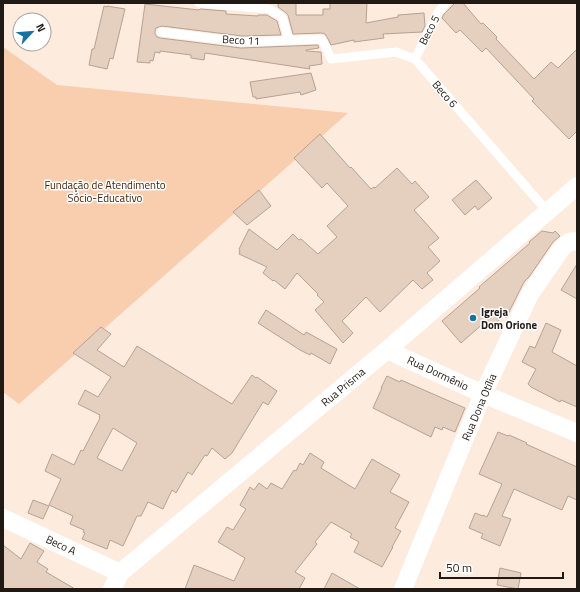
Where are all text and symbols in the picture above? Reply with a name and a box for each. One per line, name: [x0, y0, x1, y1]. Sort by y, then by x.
north arrow: [12, 12, 52, 52]
street label: Beco 5: [415, 12, 443, 48]
text: N: [32, 21, 50, 35]
street label: Beco 11: [222, 31, 260, 49]
street label: Beco 6: [429, 77, 461, 111]
park label: Fundação de Atendimento Sócio-Educativo: [44, 177, 166, 206]
place label: Igreja Dom Orione: [481, 304, 538, 333]
marker: Igreja Dom Orione: [468, 313, 478, 323]
street label: Rua Dormênio: [405, 352, 472, 394]
street label: Rua Prisma: [318, 364, 369, 410]
street label: Rua Dona Otília: [458, 371, 500, 443]
street label: Beco A: [43, 531, 79, 559]
scale bar: [440, 554, 563, 580]
text: 50 m: [446, 558, 472, 577]

